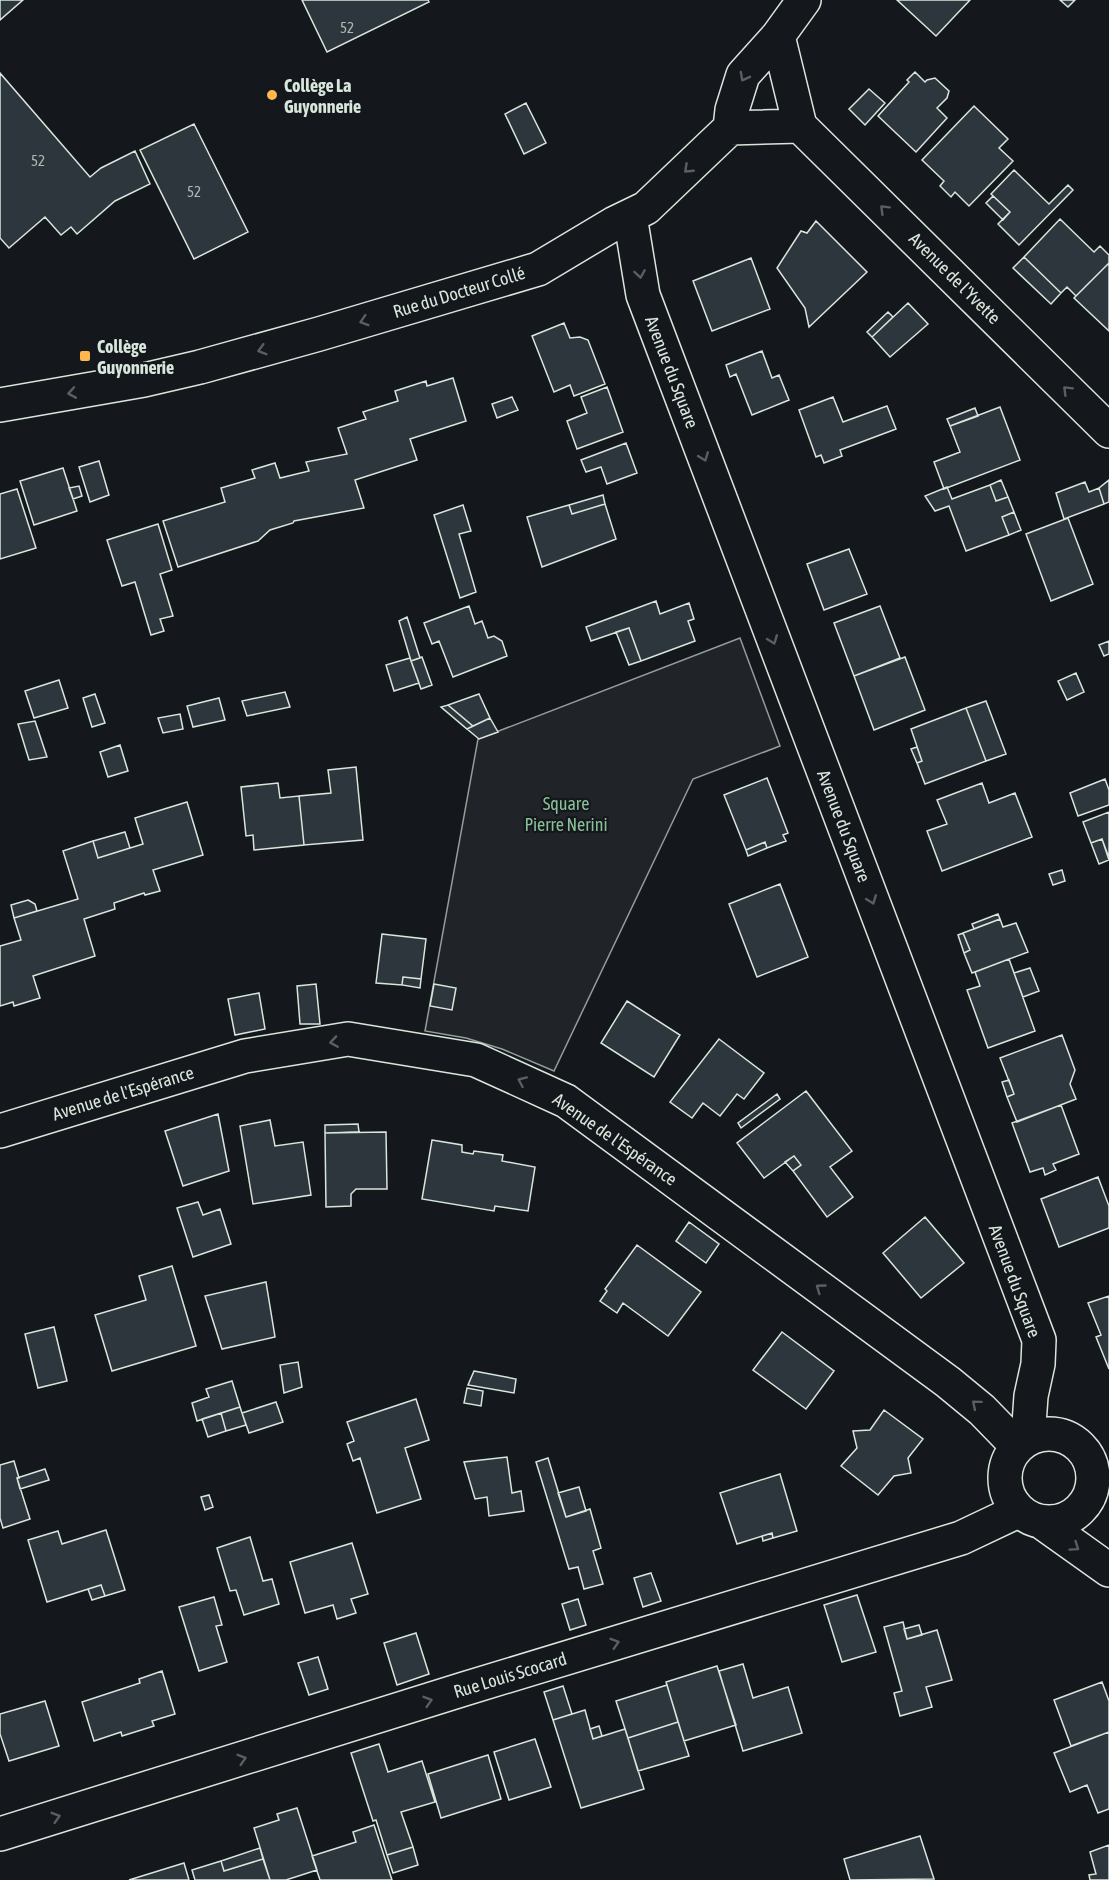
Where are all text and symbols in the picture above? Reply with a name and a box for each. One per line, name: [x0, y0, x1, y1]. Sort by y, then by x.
house number: 52: [340, 19, 354, 36]
one-way arrow: [740, 71, 752, 82]
place label: Collège La Guyonnerie: [284, 75, 361, 117]
marker: Collège La Guyonnerie: [265, 88, 279, 102]
house number: 52: [31, 152, 45, 169]
one-way arrow: [684, 161, 695, 172]
house number: 52: [187, 183, 201, 200]
one-way arrow: [880, 205, 891, 216]
street label: Avenue de l'Yvette: [905, 228, 1005, 328]
street label: Rue du Docteur Collé: [390, 262, 528, 322]
one-way arrow: [633, 269, 645, 278]
one-way arrow: [359, 313, 369, 326]
street label: Avenue du Square: [641, 313, 703, 431]
place label: Collège Guyonnerie: [97, 336, 174, 378]
one-way arrow: [258, 342, 268, 355]
marker: Collège Guyonnerie: [78, 349, 92, 363]
one-way arrow: [68, 386, 77, 398]
one-way arrow: [1064, 386, 1074, 397]
one-way arrow: [697, 451, 710, 462]
one-way arrow: [766, 633, 778, 644]
street label: Avenue du Square: [813, 767, 875, 885]
park label: Square Pierre Nerini: [524, 793, 608, 835]
one-way arrow: [865, 894, 877, 905]
one-way arrow: [329, 1035, 338, 1047]
street label: Avenue de l'Espérance: [50, 1061, 196, 1125]
one-way arrow: [518, 1076, 529, 1088]
street label: Avenue de l'Espérance: [549, 1088, 681, 1190]
street label: Avenue du Square: [985, 1222, 1045, 1340]
one-way arrow: [815, 1284, 826, 1295]
one-way arrow: [972, 1401, 983, 1412]
one-way arrow: [1069, 1540, 1080, 1551]
one-way arrow: [609, 1638, 619, 1651]
street label: Rue Louis Scocard: [451, 1648, 569, 1702]
one-way arrow: [422, 1695, 433, 1708]
one-way arrow: [236, 1754, 247, 1766]
one-way arrow: [50, 1812, 61, 1824]

